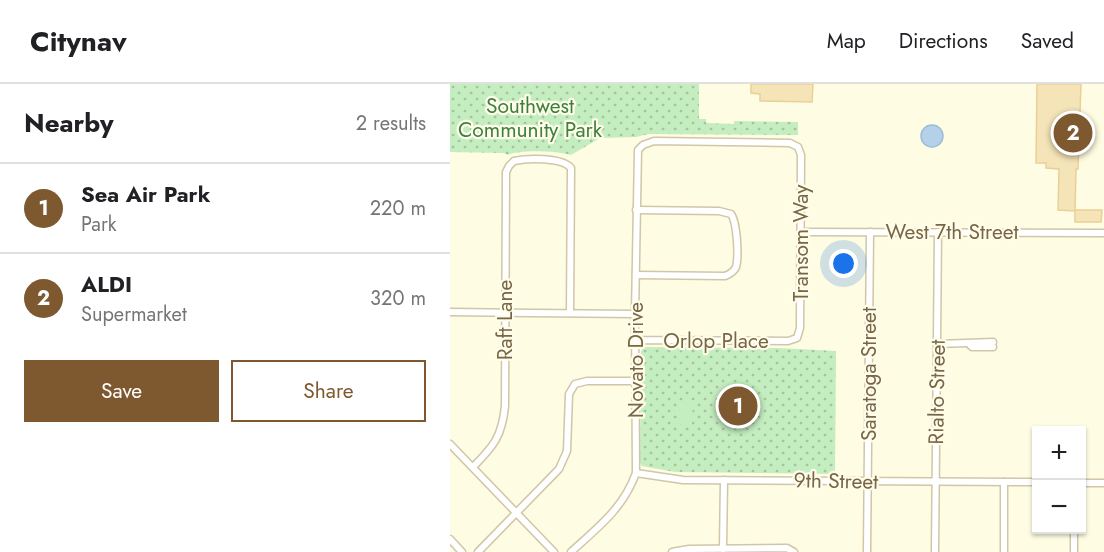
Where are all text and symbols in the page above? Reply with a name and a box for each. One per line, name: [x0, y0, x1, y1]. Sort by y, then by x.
text: Citynav: [30, 21, 127, 62]
text: Map: [827, 26, 866, 56]
text: Directions: [899, 26, 988, 56]
text: Saved: [1021, 26, 1074, 56]
park label: Southwest Community Park: [458, 91, 603, 145]
text: Nearby: [24, 104, 113, 142]
text: 2 results: [356, 109, 426, 138]
pin: 2: [1054, 110, 1092, 156]
text: Sea Air Park: [81, 178, 210, 210]
street label: Transom Way: [786, 184, 816, 301]
text: 1: [38, 194, 49, 223]
text: 220 m: [370, 194, 426, 223]
text: Park: [81, 210, 117, 239]
street label: West 7th Street: [885, 217, 1019, 247]
your location: [829, 249, 858, 278]
text: ALDI: [81, 268, 132, 300]
street label: Raft Lane: [490, 280, 520, 360]
text: 2: [37, 284, 50, 313]
text: 320 m: [370, 284, 426, 313]
text: Supermarket: [81, 300, 187, 329]
street label: Novato Drive: [621, 302, 651, 418]
street label: Saratoga Street: [854, 307, 884, 441]
street label: Orlop Place: [663, 326, 769, 356]
street label: Rialto Street: [921, 339, 953, 445]
button: Save: [24, 360, 219, 422]
button: Share: [231, 360, 426, 422]
pin: 1: [718, 384, 758, 428]
map controls: [1032, 426, 1086, 534]
button: +: [1032, 426, 1086, 480]
street label: 9th Street: [793, 465, 879, 497]
button: −: [1032, 480, 1086, 534]

